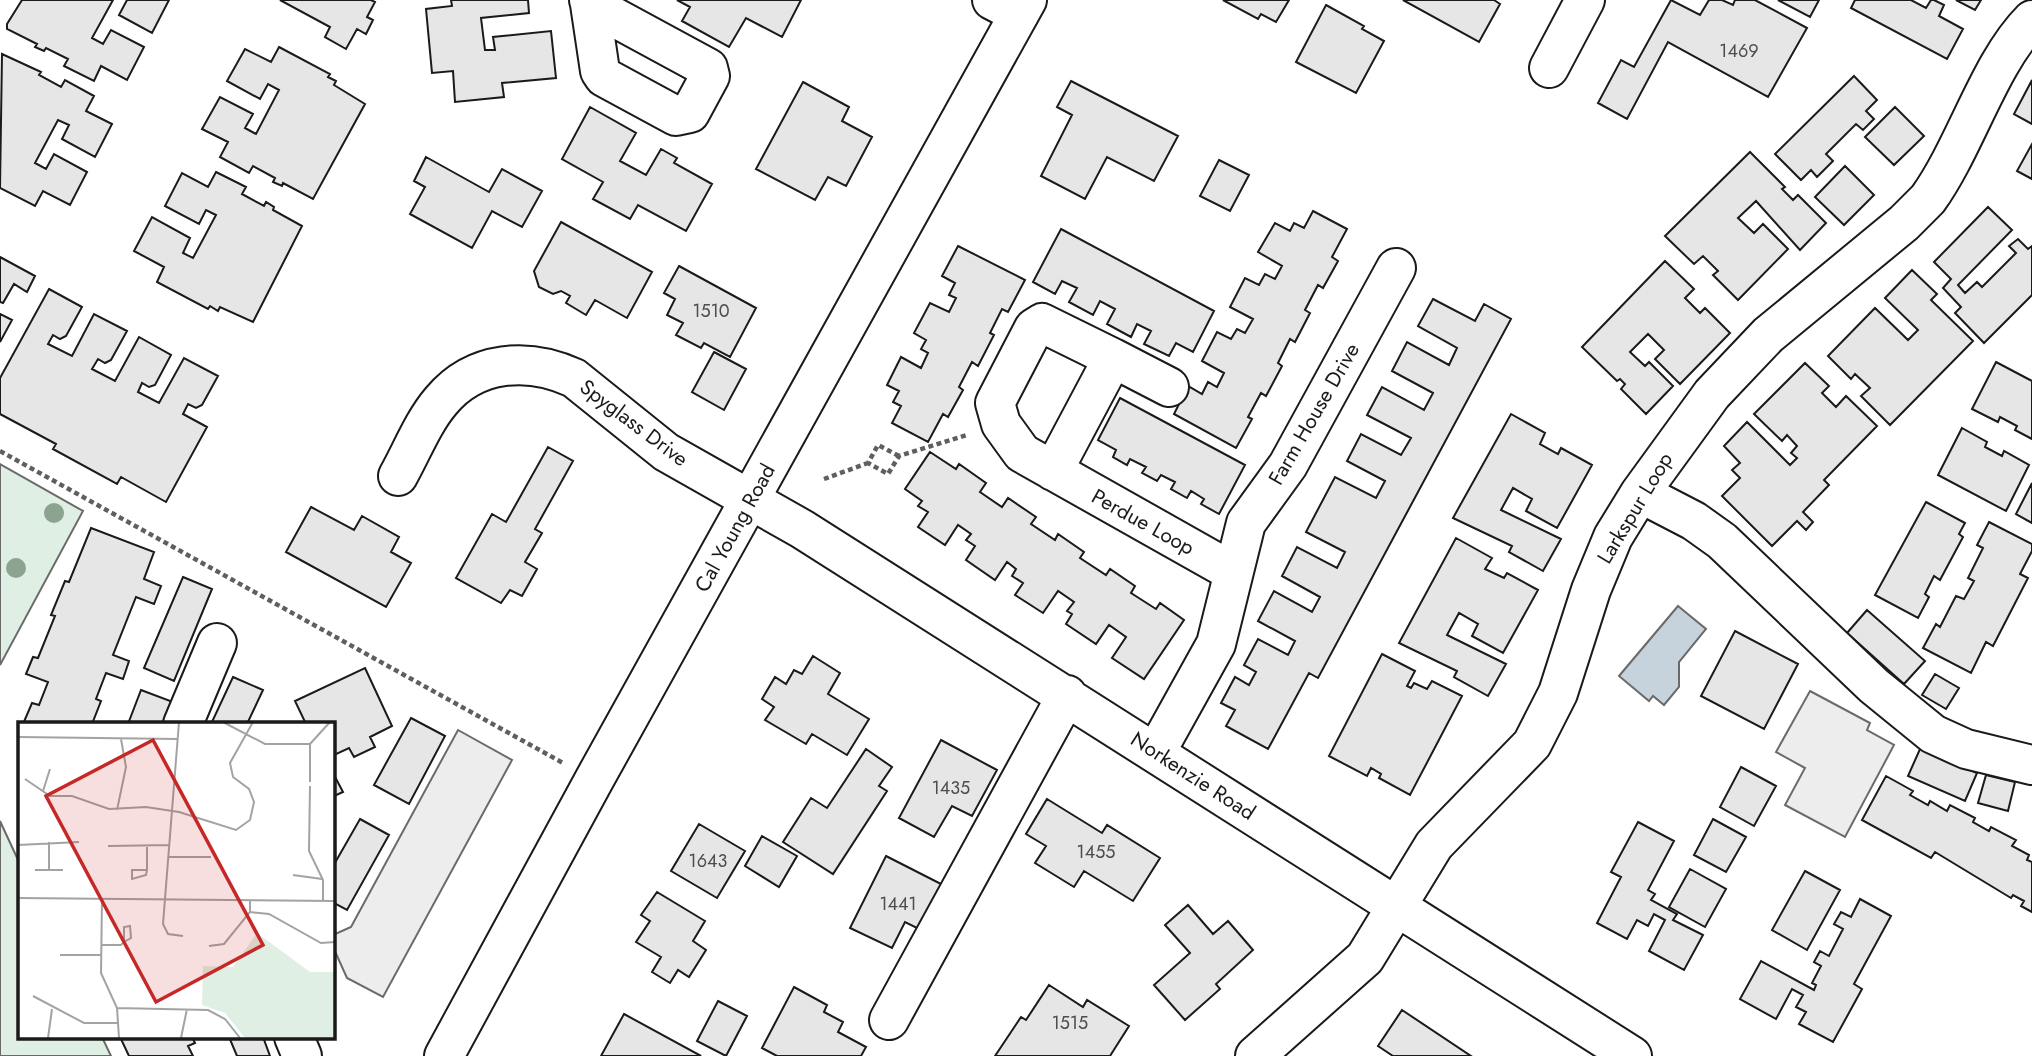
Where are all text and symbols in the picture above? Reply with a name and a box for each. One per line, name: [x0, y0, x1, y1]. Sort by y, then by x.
house number: 1469: [1719, 38, 1759, 64]
house number: 1510: [692, 298, 730, 324]
street label: Farm House Drive: [1261, 337, 1367, 491]
street label: Spyglass Drive: [573, 372, 695, 474]
street label: Larkspur Loop: [1590, 447, 1680, 569]
street label: Cal Young Road: [687, 458, 783, 598]
street label: Perdue Loop: [1086, 481, 1200, 563]
inset map: [18, 722, 334, 1038]
street label: Norkenzie Road: [1125, 724, 1261, 828]
house number: 1435: [932, 775, 970, 801]
house number: 1455: [1077, 839, 1115, 865]
house number: 1643: [689, 848, 728, 874]
house number: 1441: [879, 891, 917, 917]
house number: 1515: [1052, 1010, 1088, 1036]

